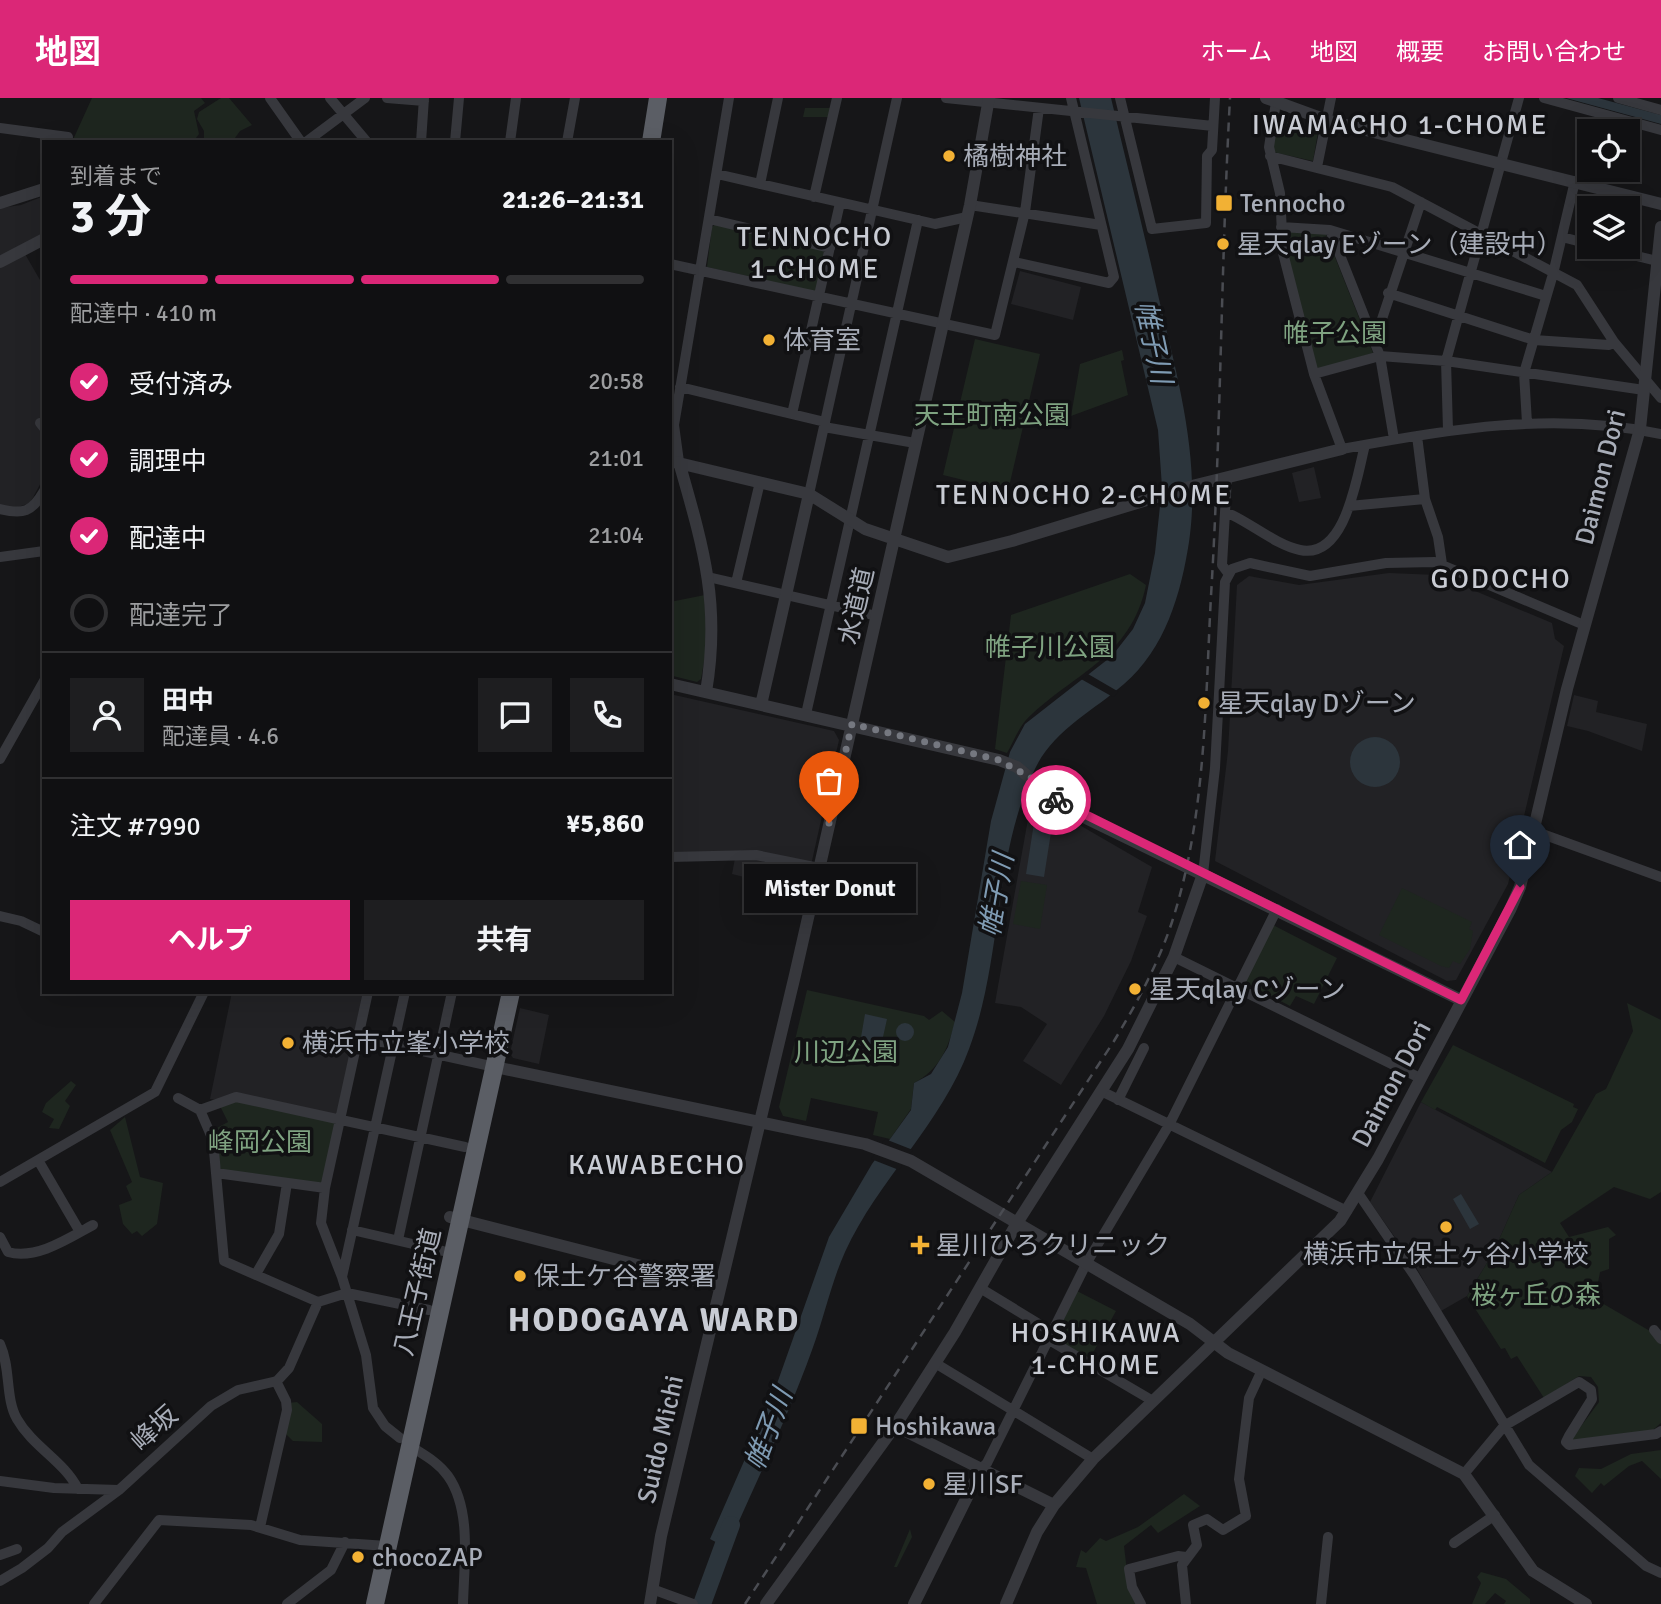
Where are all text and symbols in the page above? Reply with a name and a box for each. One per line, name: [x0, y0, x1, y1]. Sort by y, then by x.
text: 地図: [35, 32, 101, 73]
text: ホーム: [1201, 37, 1272, 67]
text: 地図: [1310, 37, 1358, 67]
text: 概要: [1396, 37, 1444, 67]
text: お問い合わせ: [1482, 37, 1626, 67]
district label: IWAMACHO 1-CHOME: [1252, 108, 1548, 142]
map controls: [1577, 119, 1640, 259]
button: locate: [1577, 119, 1640, 182]
place label: 橘樹神社: [963, 141, 1067, 173]
marker: 橘樹神社: [941, 148, 957, 164]
text: 到着まで: [70, 162, 162, 191]
text: 21:26–21:31: [502, 184, 644, 216]
place label: Tennocho: [1240, 188, 1345, 220]
text: 3 分: [70, 189, 151, 245]
marker: Tennocho: [1214, 193, 1234, 213]
button: layers: [1577, 196, 1640, 259]
district label: TENNOCHO 1-CHOME: [737, 220, 893, 286]
place label: 星天qlay Eゾーン（建設中）: [1237, 229, 1563, 261]
marker: 星天qlay Eゾーン（建設中）: [1215, 236, 1231, 252]
water label: 帷子川: [1128, 298, 1179, 390]
text: 配達中 · 410 m: [70, 299, 217, 328]
park label: 帷子公園: [1283, 318, 1387, 350]
place label: 体育室: [783, 325, 861, 357]
marker: 体育室: [761, 332, 777, 348]
icon: check: [70, 363, 108, 401]
text: 20:58: [588, 367, 644, 396]
text: 受付済み: [129, 369, 233, 401]
park label: 天王町南公園: [914, 400, 1070, 432]
street label: Daimon Dori: [1569, 406, 1633, 548]
icon: check: [70, 440, 108, 478]
text: 21:01: [588, 444, 644, 473]
text: 調理中: [129, 446, 207, 478]
district label: TENNOCHO 2-CHOME: [936, 478, 1232, 512]
icon: check: [70, 517, 108, 555]
text: 21:04: [588, 521, 644, 550]
text: 配達中: [129, 523, 207, 555]
district label: GODOCHO: [1430, 562, 1572, 596]
street label: 水道道: [833, 565, 881, 648]
text: 配達完了: [129, 600, 233, 632]
park label: 帷子川公園: [985, 632, 1115, 664]
button: person: [70, 678, 144, 752]
button: chat: [478, 678, 552, 752]
button: phone: [570, 678, 644, 752]
text: 田中: [162, 685, 214, 717]
place label: 星天qlay Dゾーン: [1218, 688, 1416, 720]
marker: 星天qlay Dゾーン: [1196, 695, 1212, 711]
text: 配達員 · 4.6: [162, 722, 279, 751]
pin: [799, 751, 859, 823]
icon: bag: [810, 762, 848, 800]
courier: [1021, 765, 1091, 835]
icon: bike: [1037, 781, 1075, 819]
text: ¥5,860: [566, 808, 644, 840]
text: 注文 #7990: [70, 811, 201, 843]
pin: [1490, 815, 1550, 887]
icon: home: [1501, 826, 1539, 864]
water label: 帷子川: [973, 848, 1022, 939]
callout: Mister Donut: [743, 865, 915, 914]
text: Mister Donut: [764, 874, 896, 903]
button: ヘルプ: [70, 900, 350, 980]
button: 共有: [364, 900, 644, 980]
place label: 星天qlay Cゾーン: [1149, 974, 1346, 1006]
marker: 星天qlay Cゾーン: [1127, 981, 1143, 997]
street label: Daimon Dori: [1345, 1016, 1439, 1153]
place label: 横浜市立峯小学校: [302, 1028, 510, 1060]
marker: 横浜市立峯小学校: [280, 1035, 296, 1051]
park label: 川辺公園: [794, 1037, 898, 1069]
park label: 峰岡公園: [208, 1127, 312, 1159]
district label: KAWABECHO: [568, 1148, 746, 1182]
marker: 横浜市立保土ヶ谷小学校: [1438, 1219, 1454, 1235]
street label: 八王子街道: [388, 1225, 448, 1359]
place label: 星川ひろクリニック: [936, 1230, 1170, 1262]
marker: 星川ひろクリニック: [910, 1235, 930, 1255]
place label: 横浜市立保土ヶ谷小学校: [1303, 1239, 1589, 1271]
place label: 保土ケ谷警察署: [534, 1261, 716, 1293]
marker: 保土ケ谷警察署: [512, 1268, 528, 1284]
park label: 桜ヶ丘の森: [1471, 1280, 1601, 1312]
district label: HODOGAYA WARD: [508, 1300, 800, 1341]
district label: HOSHIKAWA 1-CHOME: [1010, 1316, 1182, 1382]
street label: Suido Michi: [631, 1372, 691, 1506]
water label: 帷子川: [738, 1381, 801, 1475]
street label: 峰坂: [125, 1399, 185, 1458]
place label: Hoshikawa: [875, 1411, 996, 1443]
marker: Hoshikawa: [849, 1416, 869, 1436]
place label: 星川SF: [943, 1469, 1023, 1501]
marker: 星川SF: [921, 1476, 937, 1492]
place label: chocoZAP: [372, 1542, 483, 1574]
marker: chocoZAP: [350, 1549, 366, 1565]

